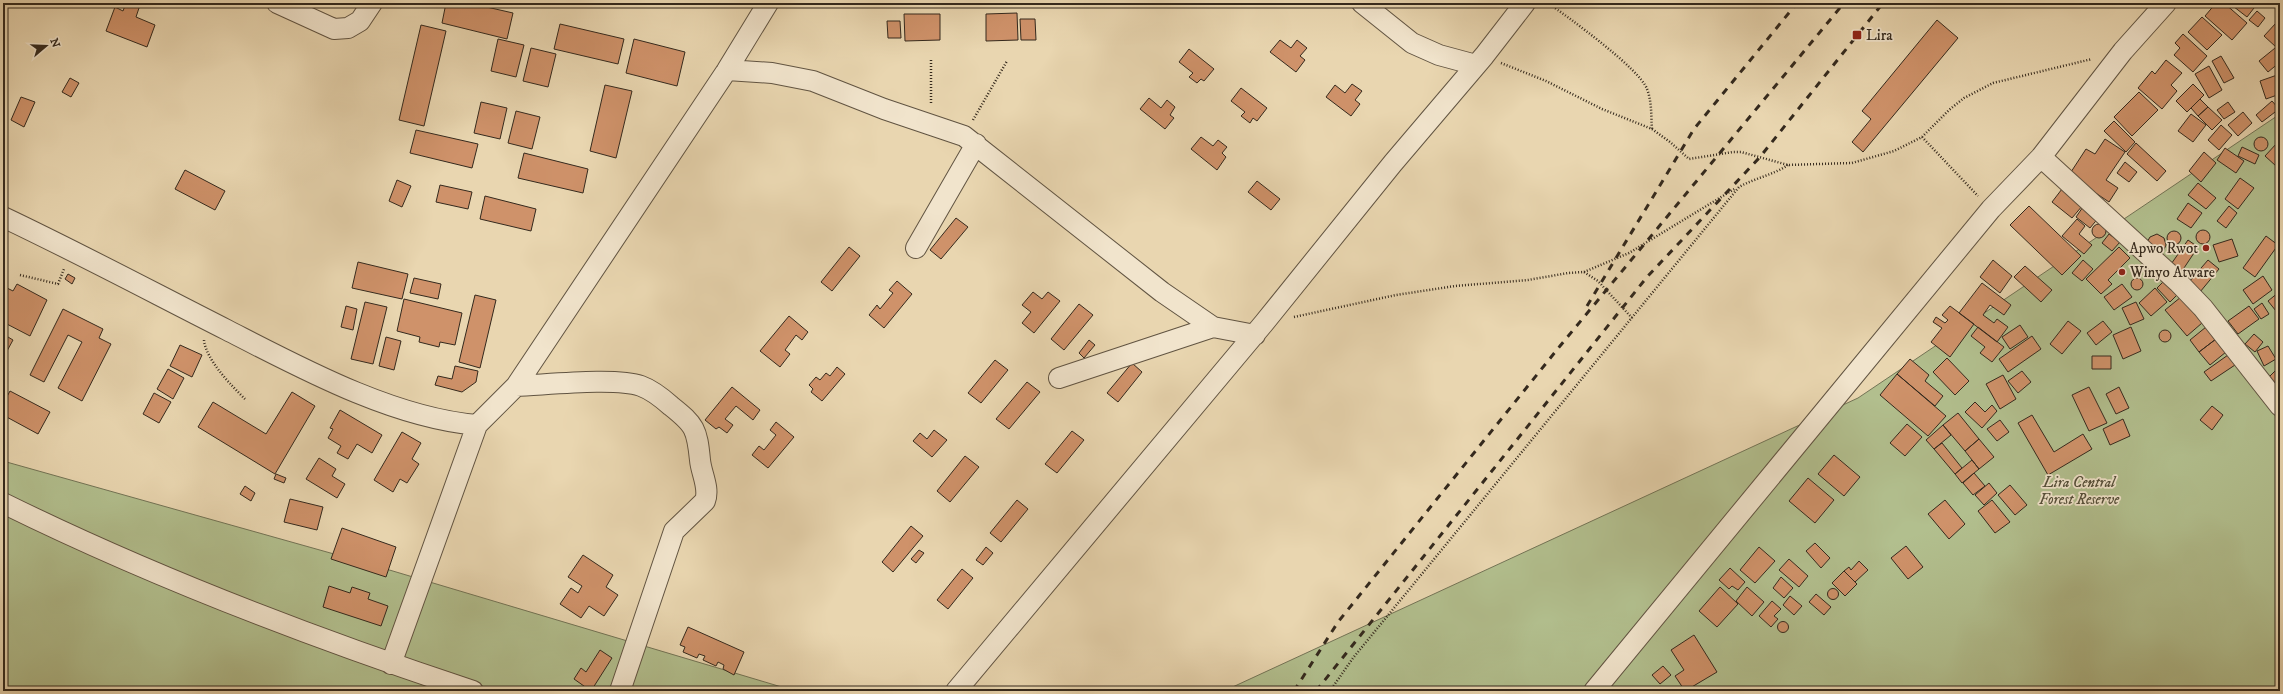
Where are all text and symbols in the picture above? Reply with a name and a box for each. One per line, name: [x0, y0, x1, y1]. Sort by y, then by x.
north arrow: [26, 26, 66, 66]
place label: Lira: [1866, 26, 1893, 45]
marker: Lira: [1851, 29, 1863, 41]
text: N: [46, 37, 63, 50]
place label: Apwo Rwot: [2129, 239, 2198, 258]
marker: Apwo Rwot: [2201, 243, 2211, 253]
place label: Winyo Atware: [2129, 263, 2215, 282]
marker: Winyo Atware: [2117, 267, 2127, 277]
park label: Lira Central Forest Reserve: [2039, 473, 2120, 509]

